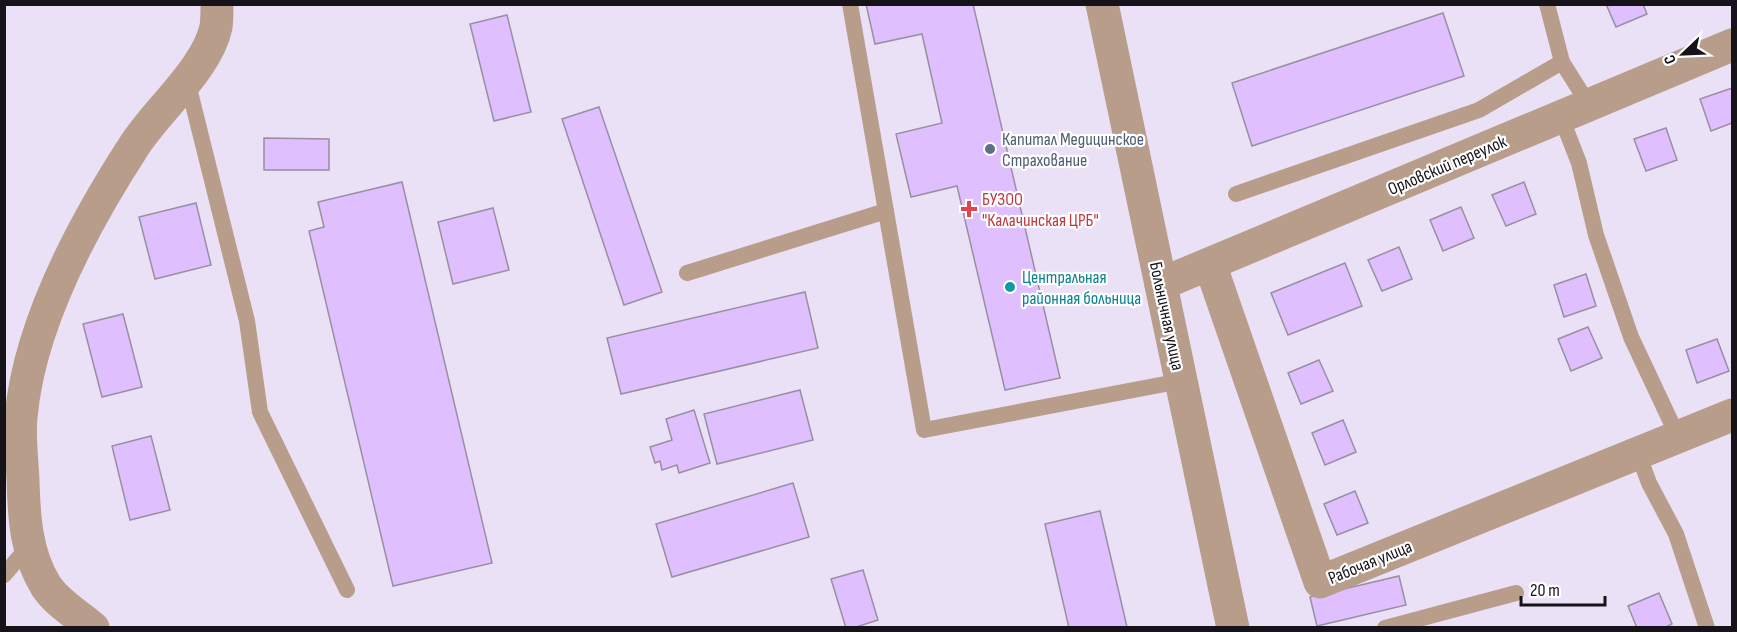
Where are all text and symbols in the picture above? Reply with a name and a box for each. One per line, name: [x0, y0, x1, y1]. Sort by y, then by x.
north arrow: [1653, 24, 1713, 84]
text: С: [1660, 52, 1681, 67]
place label: Капитал Медицинское Страхование: [1002, 129, 1144, 171]
street label: Орловский переулок: [1385, 131, 1510, 200]
marker: Капитал Медицинское Страхование: [983, 142, 997, 156]
place label: БУЗОО "Калачинская ЦРБ": [982, 189, 1099, 231]
marker: БУЗОО "Калачинская ЦРБ": [960, 200, 978, 218]
street label: Больничная улица: [1145, 260, 1188, 372]
place label: Центральная районная больница: [1022, 267, 1141, 309]
marker: Центральная районная больница: [1003, 280, 1017, 294]
street label: Рабочая улица: [1325, 536, 1415, 589]
scale bar: [1521, 569, 1605, 607]
text: 20 m: [1530, 580, 1560, 601]

